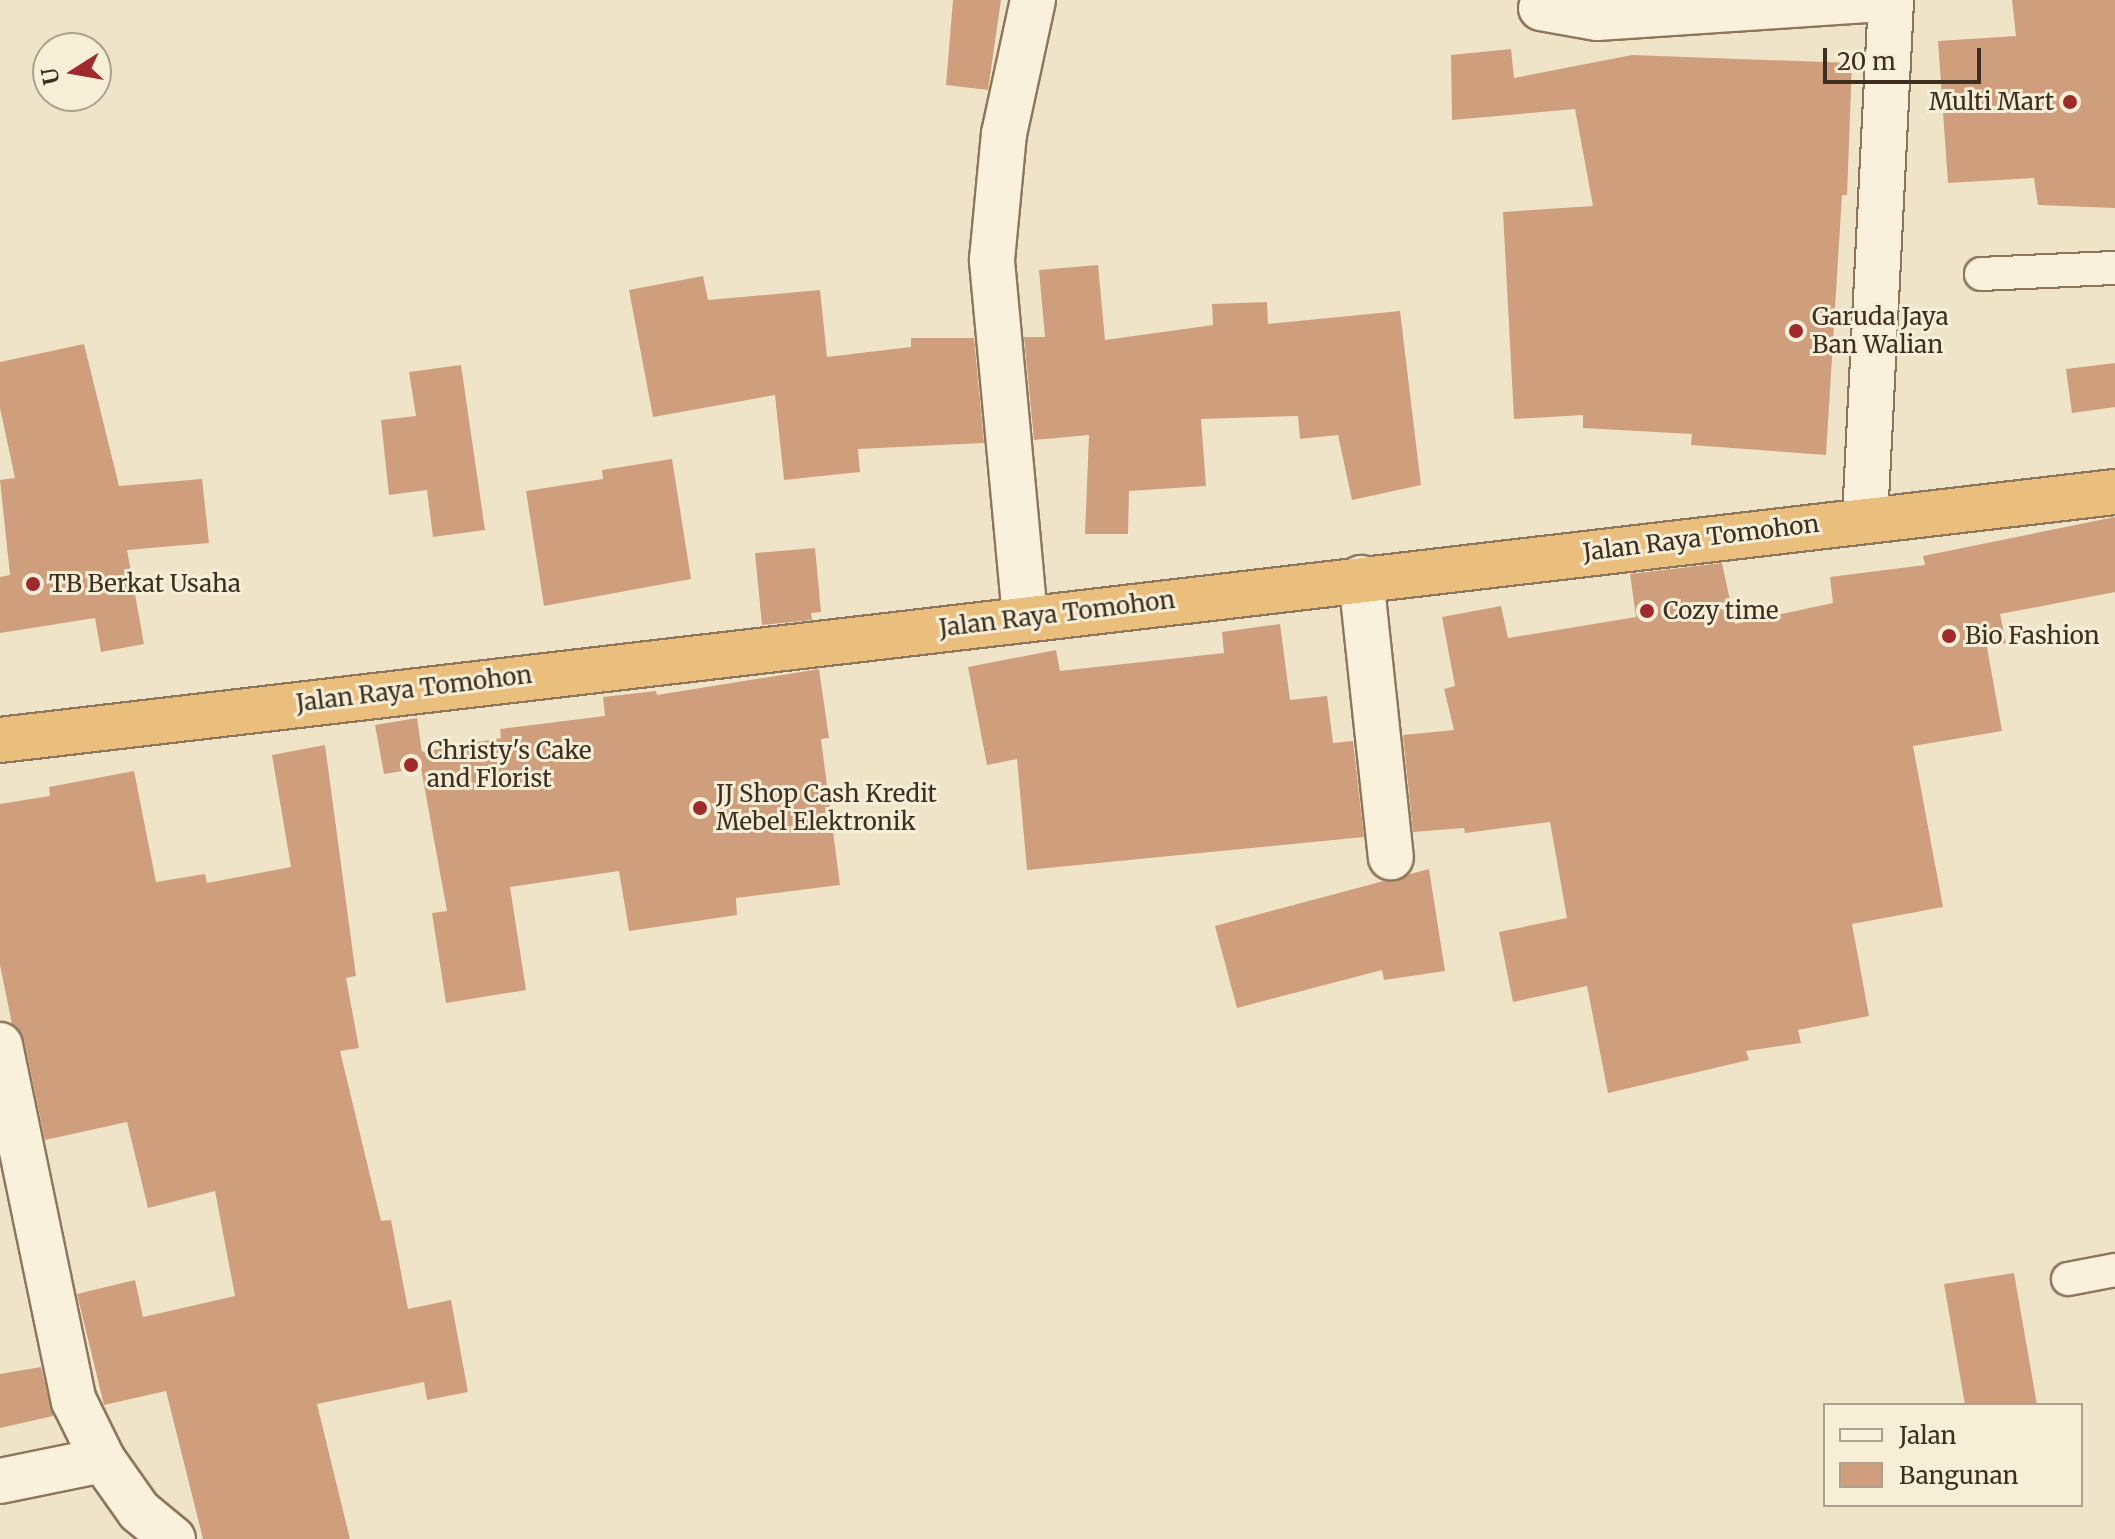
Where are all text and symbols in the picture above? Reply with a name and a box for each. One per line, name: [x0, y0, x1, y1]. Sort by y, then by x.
north arrow: [32, 32, 112, 112]
scale bar: [1827, 32, 1985, 82]
text: 20 m: [1837, 46, 1896, 77]
text: U: [35, 66, 66, 87]
place label: Multi Mart: [1929, 88, 2054, 116]
marker: Multi Mart: [2061, 93, 2079, 111]
place label: Garuda Jaya Ban Walian: [1812, 303, 1949, 359]
marker: Garuda Jaya Ban Walian: [1787, 322, 1805, 340]
street label: Jalan Raya Tomohon: [1581, 509, 1821, 567]
place label: TB Berkat Usaha: [49, 570, 241, 598]
marker: TB Berkat Usaha: [24, 575, 42, 593]
street label: Jalan Raya Tomohon: [937, 585, 1177, 643]
place label: Cozy time: [1663, 597, 1779, 625]
marker: Cozy time: [1638, 602, 1656, 620]
place label: Bio Fashion: [1965, 622, 2100, 650]
marker: Bio Fashion: [1940, 627, 1958, 645]
street label: Jalan Raya Tomohon: [294, 660, 534, 718]
place label: Christy's Cake and Florist: [427, 737, 591, 793]
marker: Christy's Cake and Florist: [402, 756, 420, 774]
place label: JJ Shop Cash Kredit Mebel Elektronik: [716, 780, 937, 836]
marker: JJ Shop Cash Kredit Mebel Elektronik: [691, 799, 709, 817]
legend: [1823, 1403, 2083, 1507]
text: Jalan: [1899, 1420, 1956, 1451]
text: Bangunan: [1899, 1460, 2019, 1491]

